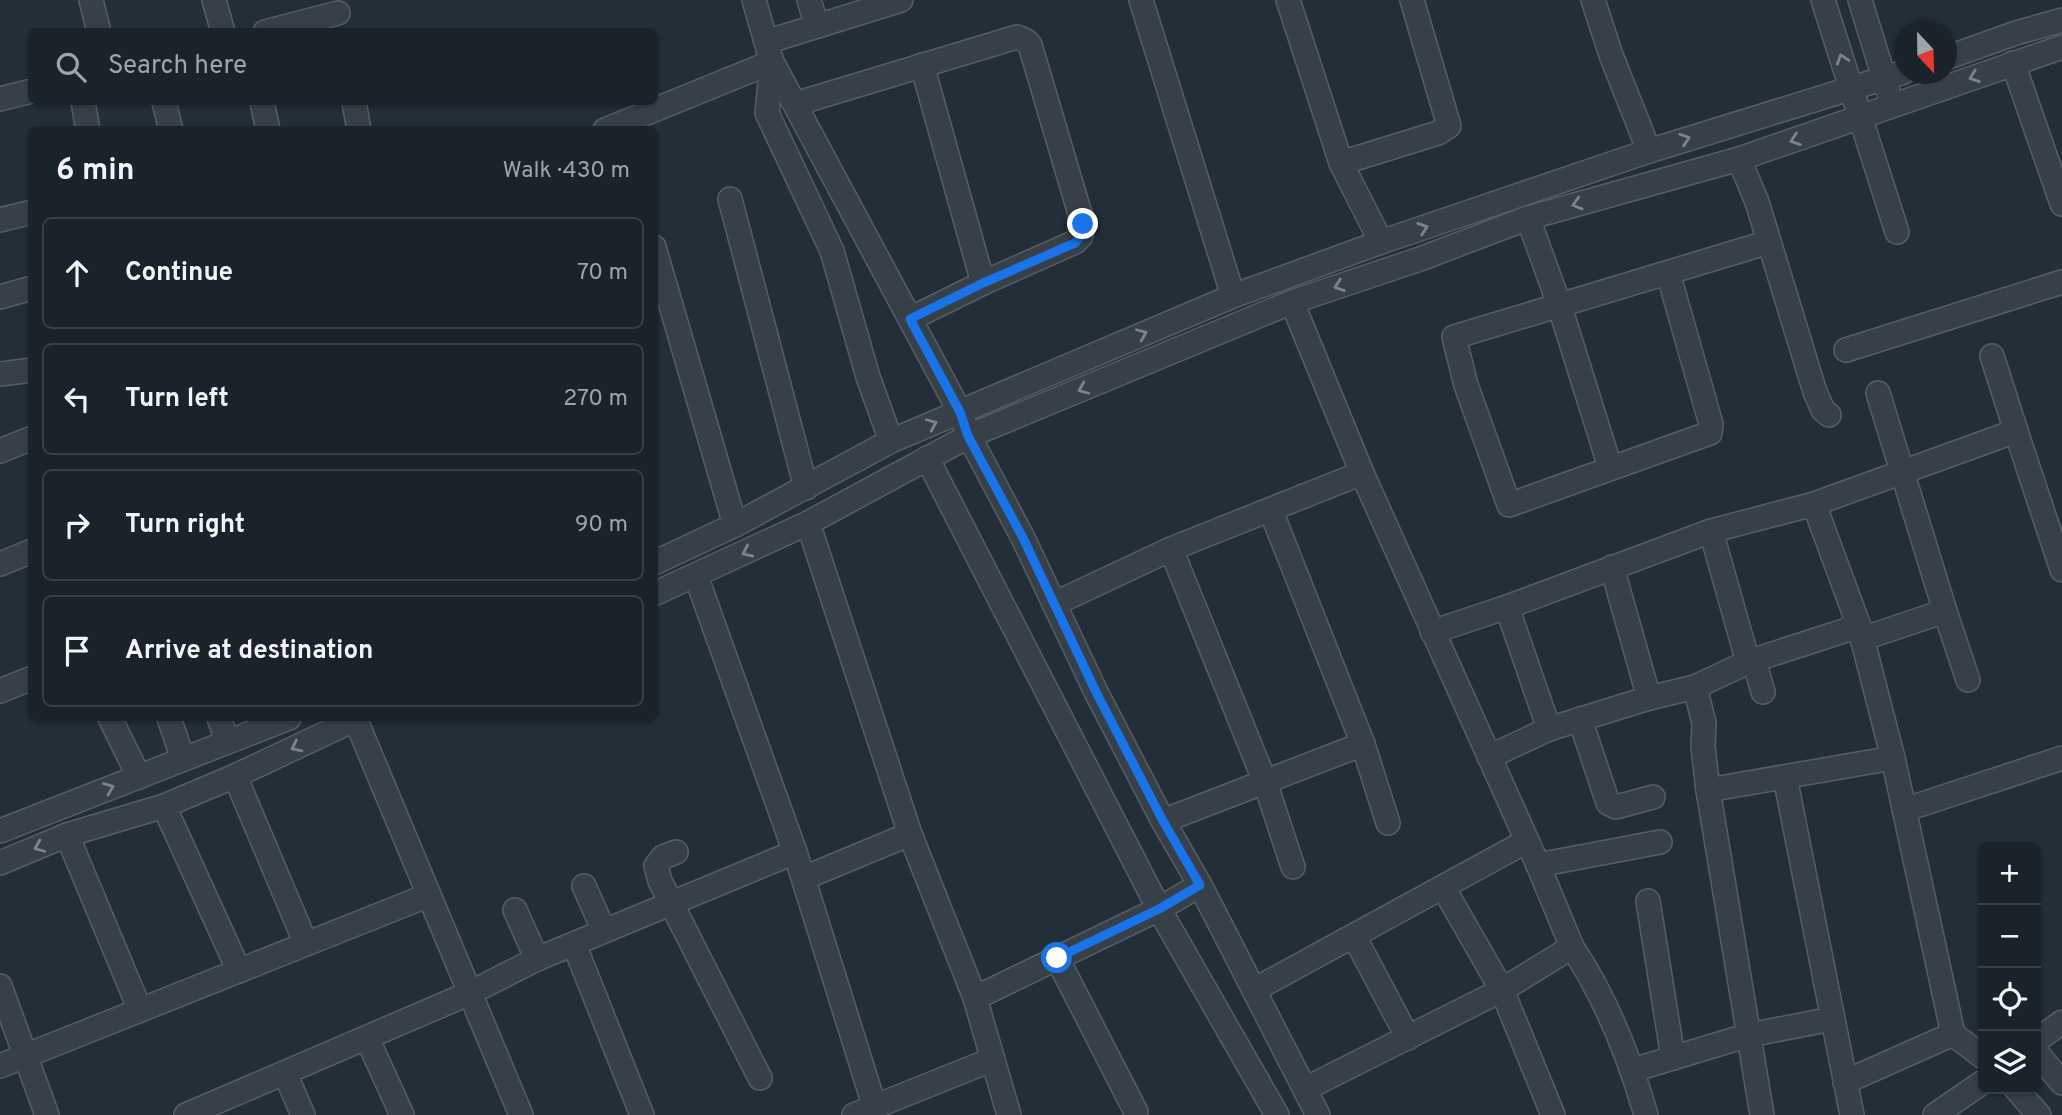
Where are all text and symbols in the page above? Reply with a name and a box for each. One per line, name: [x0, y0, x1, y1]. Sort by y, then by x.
north arrow: [1894, 21, 1957, 84]
search box: [28, 28, 658, 105]
icon: search: [52, 48, 90, 86]
text: Search here: [108, 50, 247, 83]
one-way arrow: [1836, 53, 1850, 65]
one-way arrow: [1969, 68, 1981, 82]
one-way arrow: [1790, 132, 1802, 146]
one-way arrow: [1679, 133, 1691, 148]
text: 6 min: [56, 153, 134, 190]
text: Walk · 430 m: [503, 157, 630, 186]
one-way arrow: [1571, 196, 1583, 210]
route end: [1067, 208, 1098, 239]
one-way arrow: [1417, 222, 1429, 236]
icon: ahead: [58, 254, 96, 292]
text: Continue: [125, 257, 233, 290]
text: 70 m: [577, 259, 628, 288]
one-way arrow: [1333, 278, 1346, 292]
one-way arrow: [1135, 329, 1147, 343]
icon: left: [58, 380, 96, 418]
one-way arrow: [1077, 381, 1090, 395]
text: Turn left: [125, 383, 229, 416]
text: 270 m: [563, 385, 628, 414]
one-way arrow: [926, 418, 938, 432]
icon: right: [58, 506, 96, 544]
text: Turn right: [125, 509, 245, 542]
text: 90 m: [575, 511, 628, 540]
one-way arrow: [742, 544, 754, 558]
icon: arrive: [58, 632, 96, 670]
text: Arrive at destination: [125, 635, 373, 668]
one-way arrow: [291, 738, 303, 752]
one-way arrow: [103, 783, 115, 797]
one-way arrow: [34, 838, 46, 852]
map controls: [1978, 842, 2041, 1094]
button: +: [1978, 842, 2041, 905]
button: −: [1978, 905, 2041, 968]
route start: [1041, 942, 1072, 973]
button: locate: [1978, 968, 2041, 1031]
button: layers: [1978, 1031, 2041, 1094]

